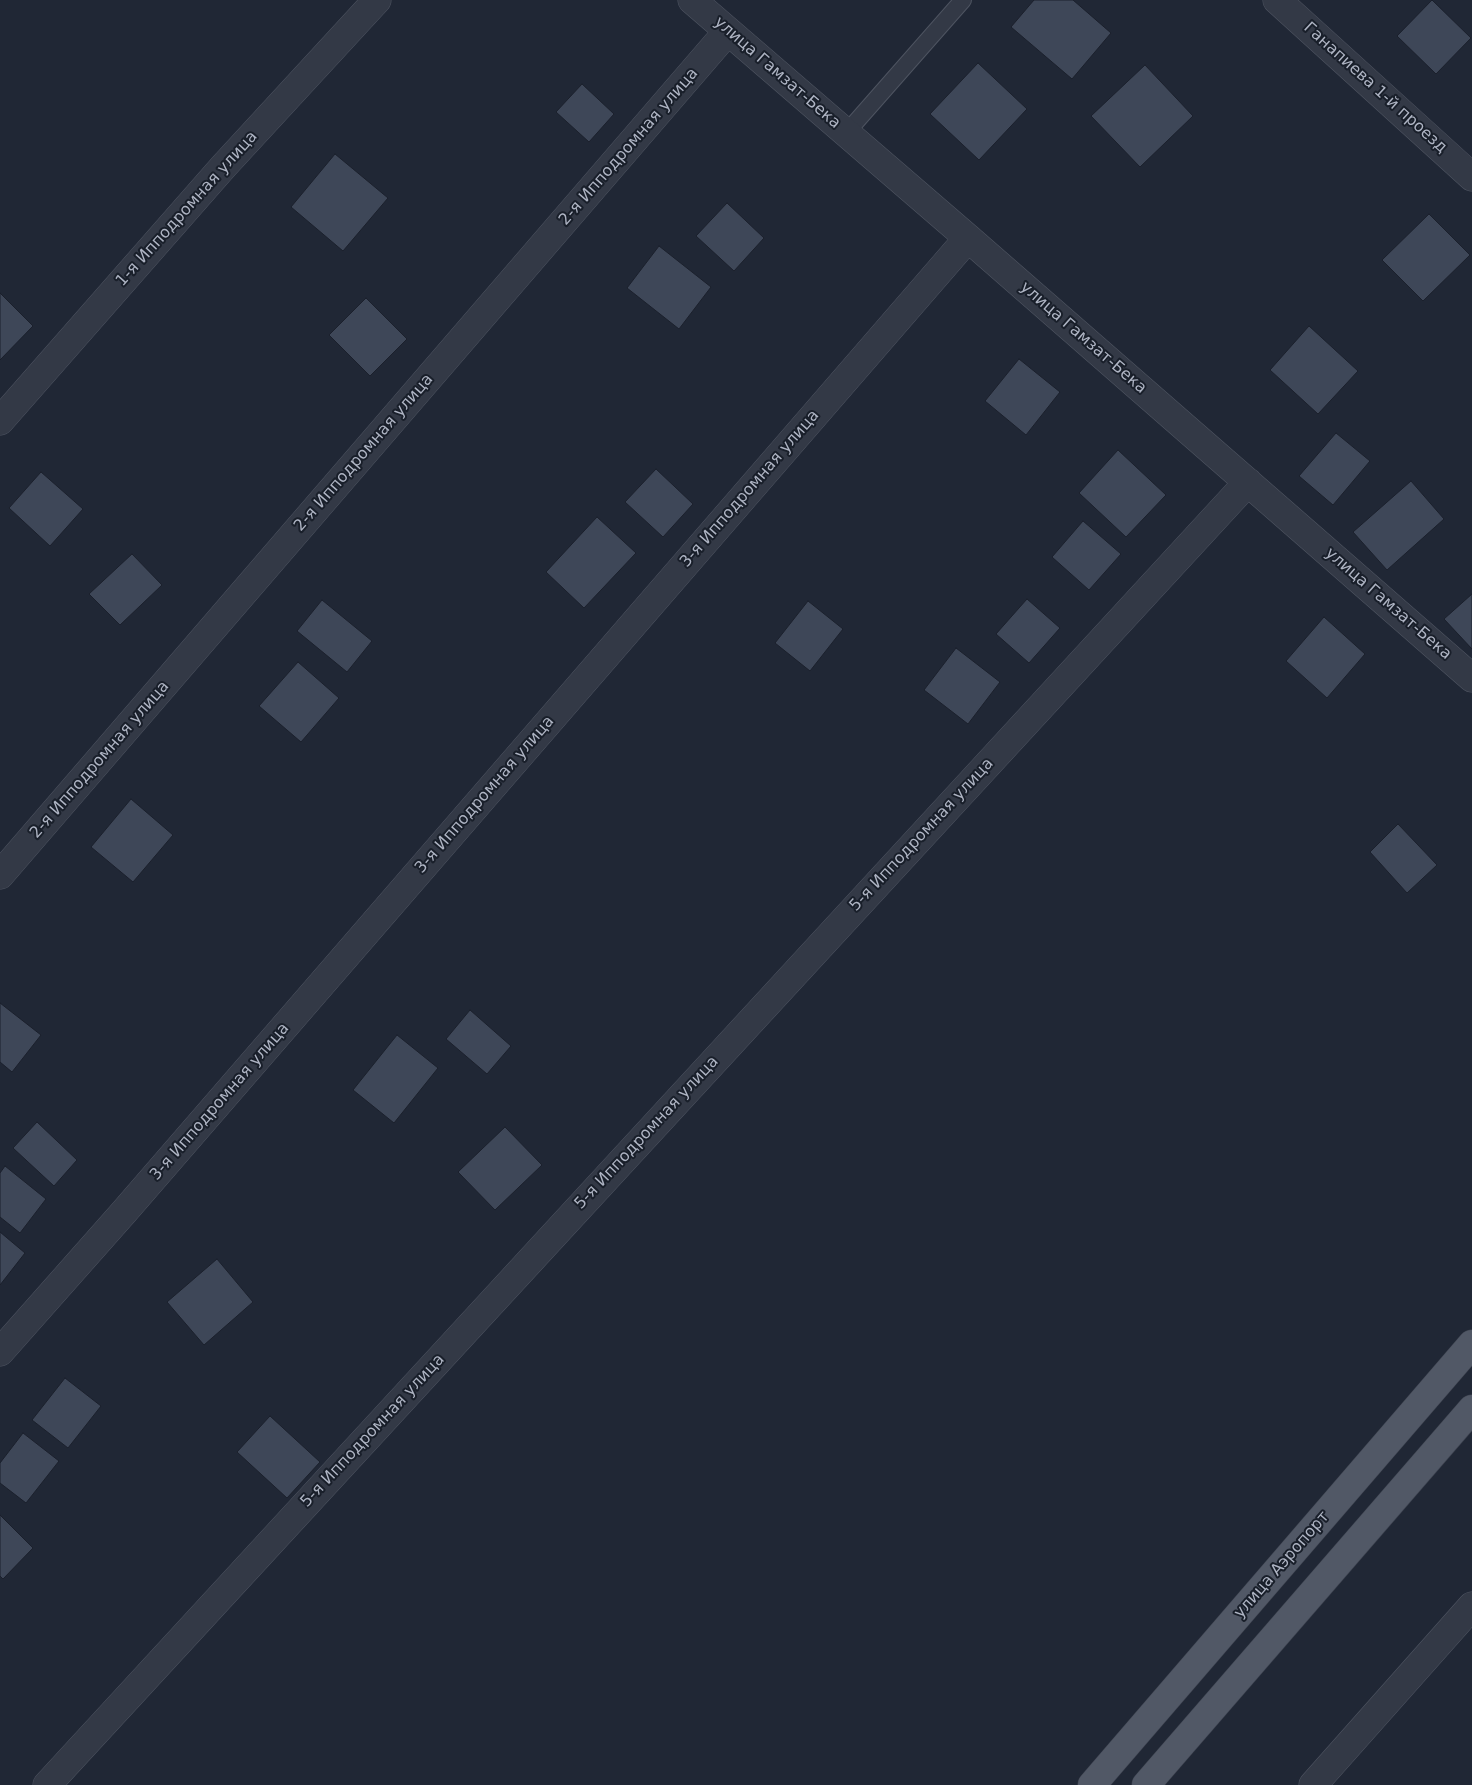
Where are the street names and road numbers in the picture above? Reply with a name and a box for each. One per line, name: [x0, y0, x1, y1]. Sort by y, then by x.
street label: улица Гамзат-Бека: [710, 13, 844, 133]
street label: Ганапиева 1-й проезд: [1299, 19, 1451, 157]
street label: 2-я Ипподромная улица: [555, 64, 703, 230]
street label: 1-я Ипподромная улица: [112, 127, 262, 291]
street label: улица Гамзат-Бека: [1016, 278, 1150, 398]
street label: 2-я Ипподромная улица: [290, 370, 438, 536]
street label: 3-я Ипподромная улица: [676, 406, 824, 572]
street label: улица Гамзат-Бека: [1321, 544, 1455, 664]
street label: 2-я Ипподромная улица: [26, 677, 174, 843]
street label: 3-я Ипподромная улица: [411, 712, 559, 878]
street label: 5-я Ипподромная улица: [846, 755, 998, 915]
street label: 3-я Ипподромная улица: [146, 1019, 294, 1185]
street label: 5-я Ипподромная улица: [571, 1053, 723, 1213]
street label: 5-я Ипподромная улица: [297, 1351, 449, 1511]
street label: улица Аэропорт: [1230, 1508, 1334, 1622]

